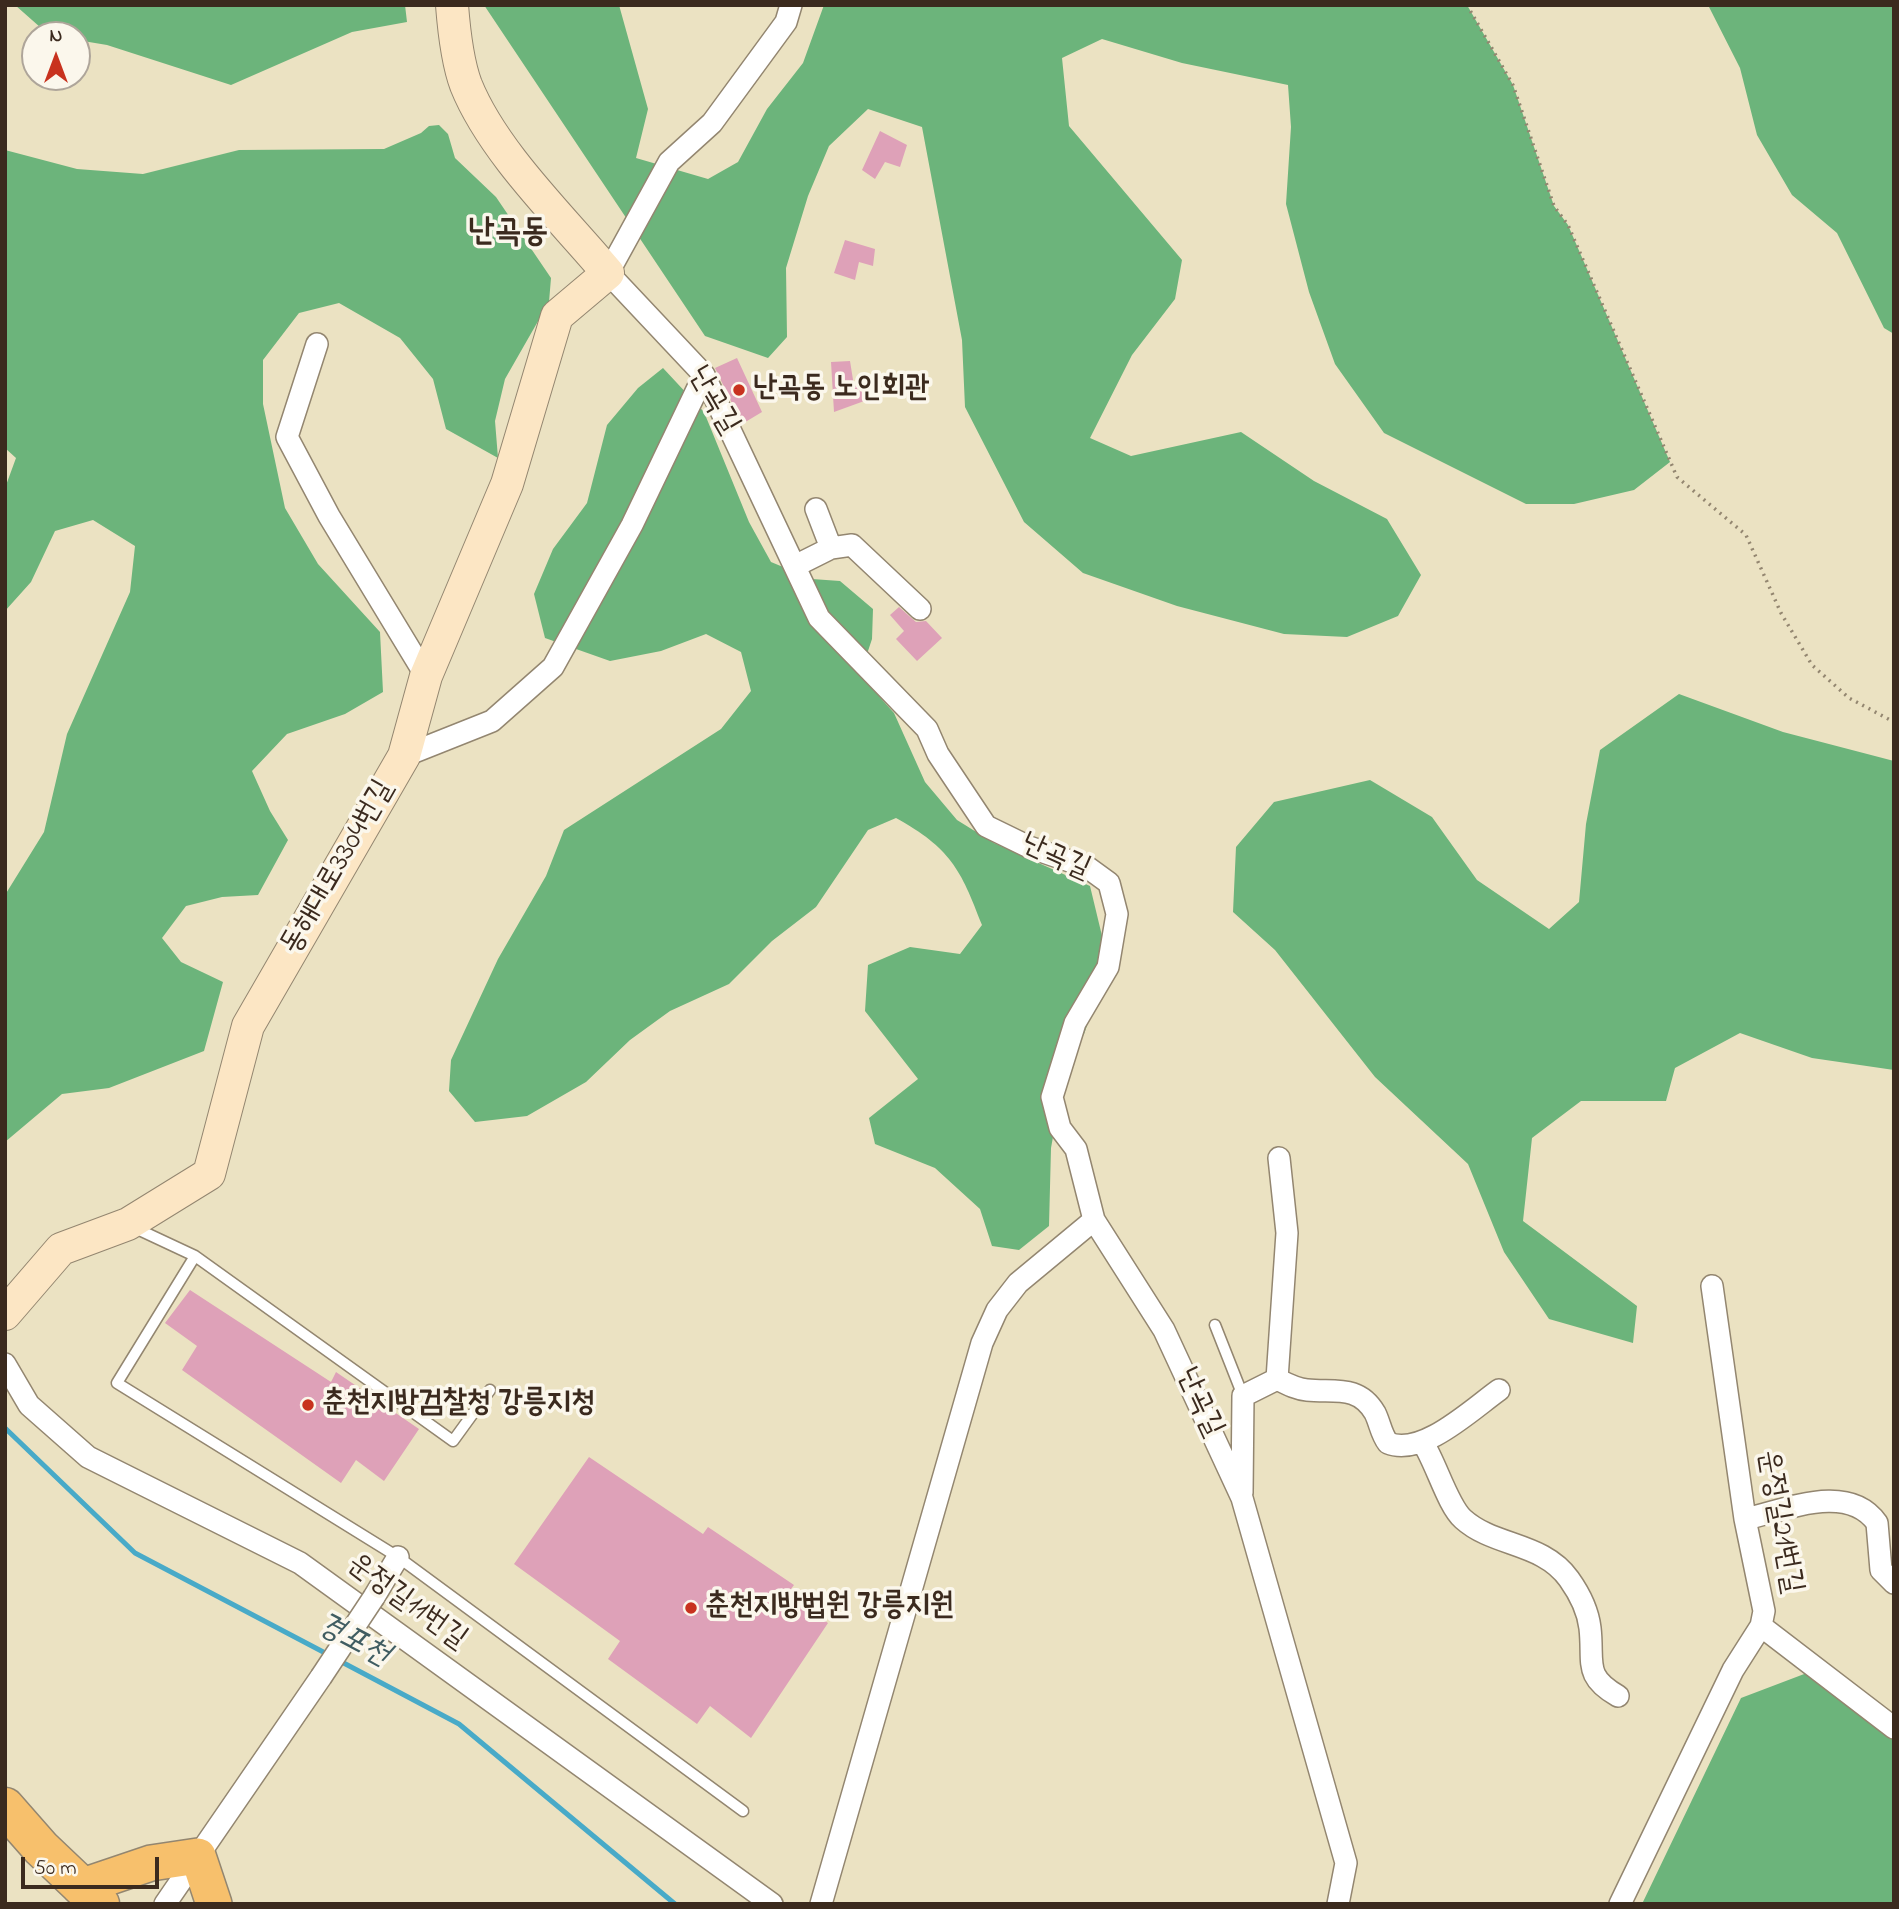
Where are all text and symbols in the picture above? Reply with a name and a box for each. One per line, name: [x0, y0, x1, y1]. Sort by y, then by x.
north arrow: [21, 21, 91, 91]
text: N: [50, 23, 62, 50]
district label: 난곡동: [468, 215, 548, 255]
street label: 난곡길: [678, 361, 746, 441]
place label: 난곡동 노인회관: [753, 372, 929, 408]
marker: 난곡동 노인회관: [731, 382, 747, 398]
street label: 동해대로3304번길: [275, 775, 403, 961]
street label: 난곡길: [1015, 827, 1095, 889]
street label: 난곡길: [1166, 1363, 1230, 1443]
place label: 춘천지방검찰청 강릉지청: [322, 1387, 595, 1423]
marker: 춘천지방검찰청 강릉지청: [300, 1397, 316, 1413]
street label: 운정길21번길: [1748, 1447, 1808, 1597]
street label: 운정길11번길: [339, 1547, 473, 1659]
place label: 춘천지방법원 강릉지원: [705, 1590, 954, 1626]
marker: 춘천지방법원 강릉지원: [683, 1600, 699, 1616]
water label: 경포천: [309, 1607, 395, 1677]
scale bar: [24, 1842, 163, 1886]
text: 50 m: [34, 1854, 77, 1884]

